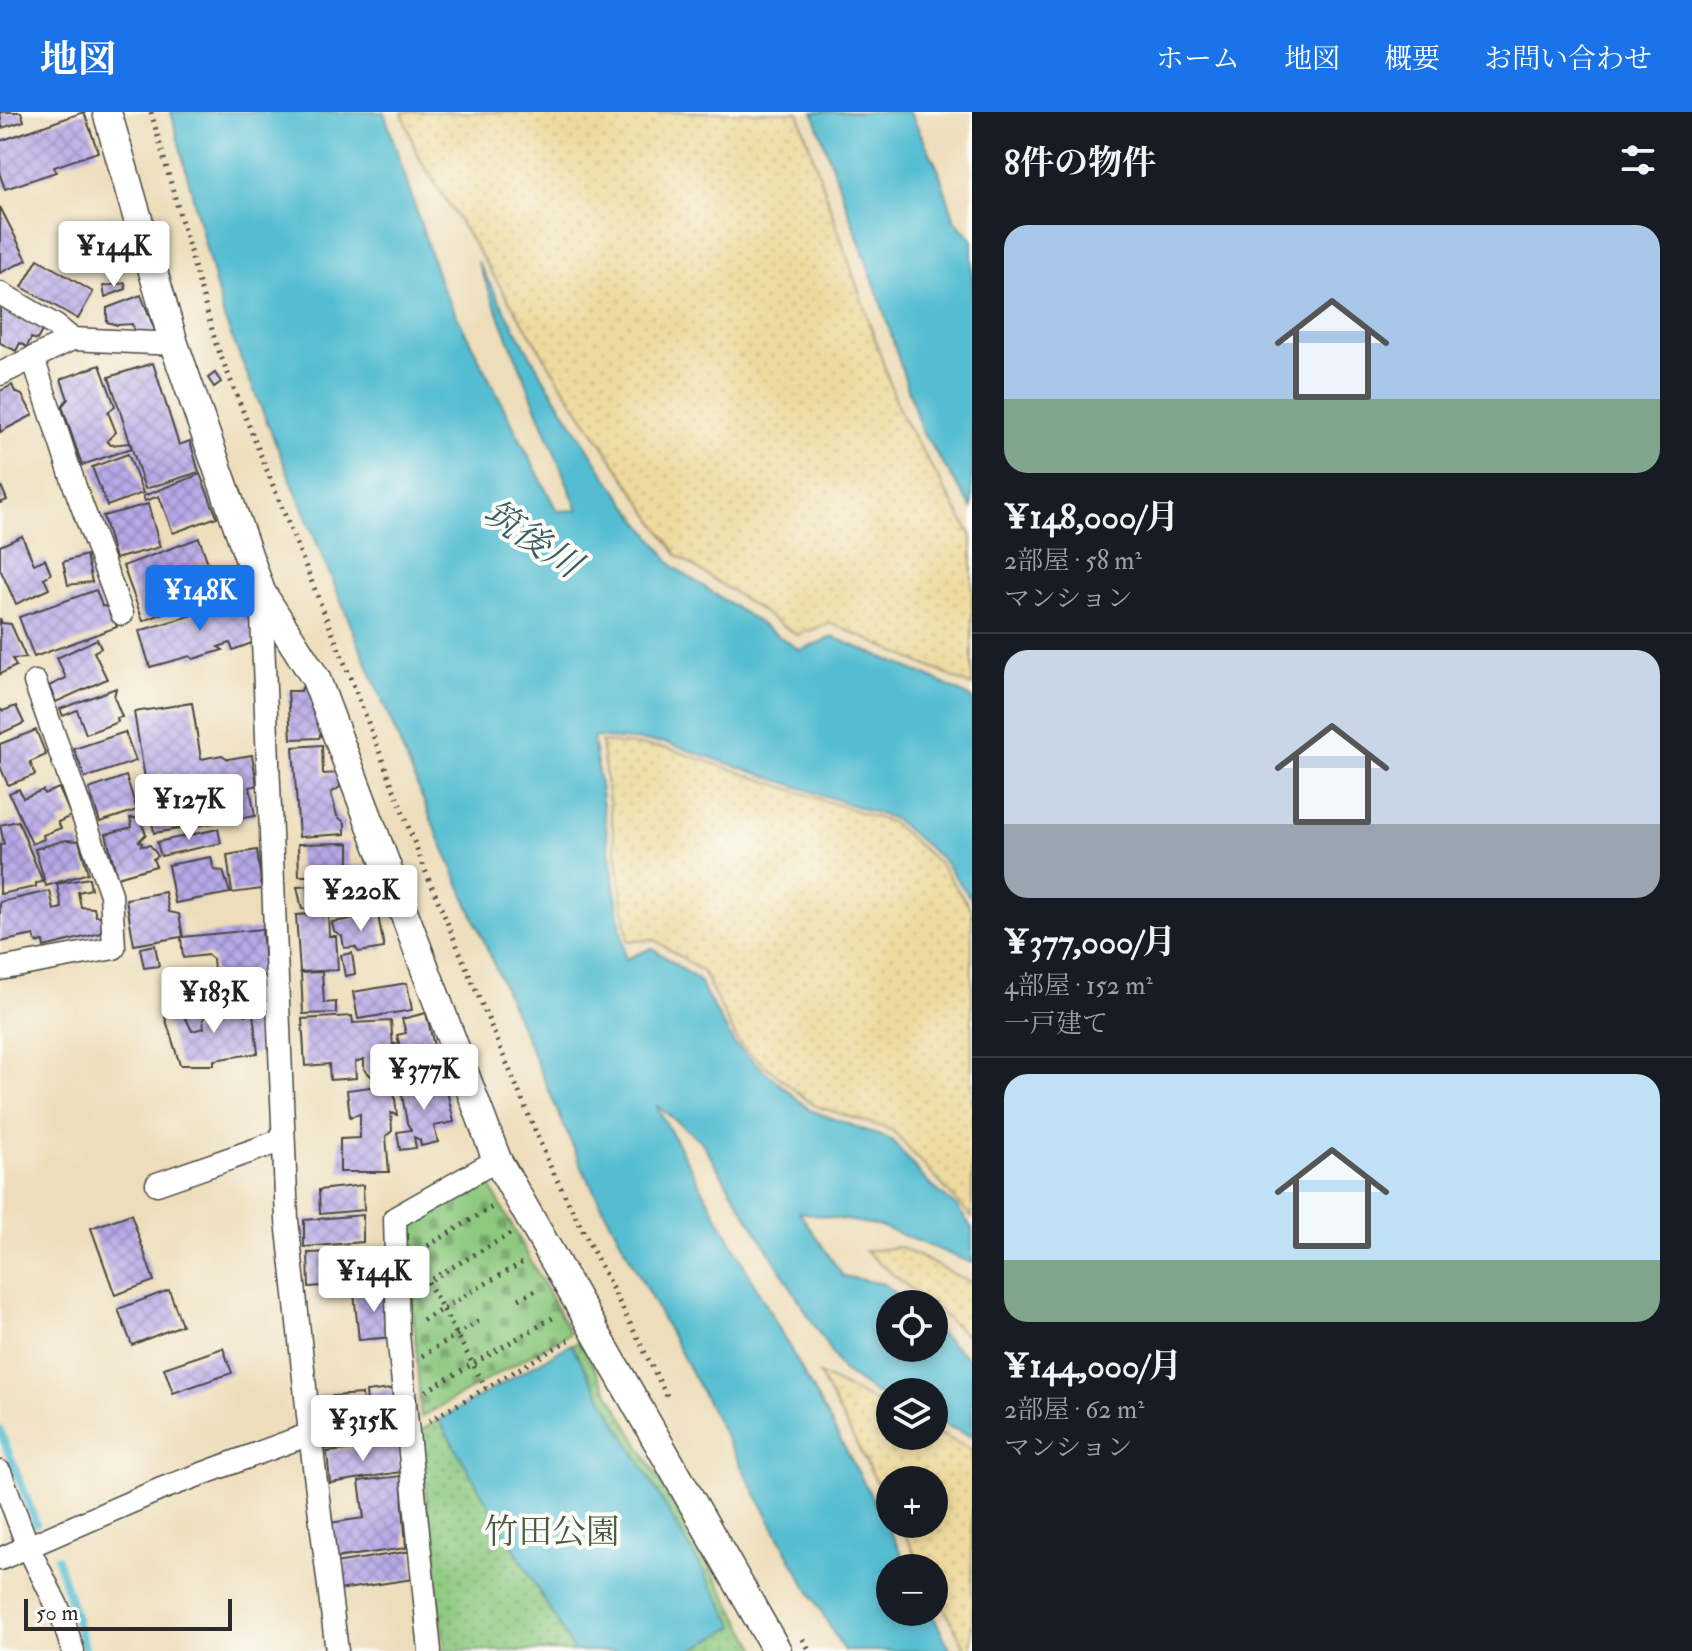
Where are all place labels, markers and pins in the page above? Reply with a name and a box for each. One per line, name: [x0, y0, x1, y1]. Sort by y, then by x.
pin: ¥144K: [58, 221, 170, 289]
pin: ¥148K: [144, 565, 256, 633]
pin: ¥127K: [133, 774, 245, 842]
pin: ¥220K: [305, 865, 417, 933]
pin: ¥183K: [158, 967, 270, 1035]
pin: ¥377K: [368, 1044, 480, 1112]
pin: ¥144K: [318, 1246, 430, 1314]
pin: ¥315K: [307, 1395, 419, 1463]

